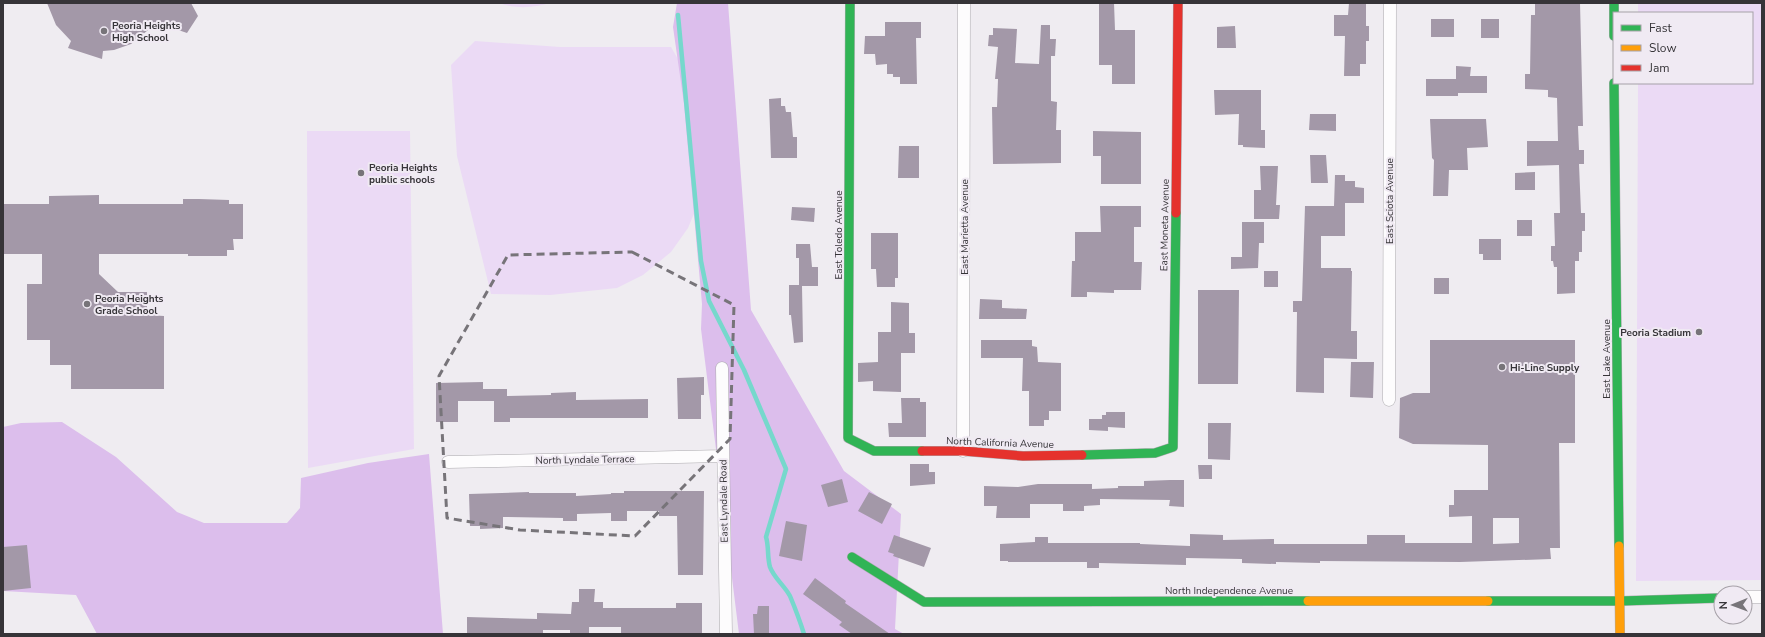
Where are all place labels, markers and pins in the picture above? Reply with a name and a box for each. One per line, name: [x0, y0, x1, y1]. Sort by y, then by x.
place label: Peoria Heights High School: [112, 19, 181, 45]
marker: Peoria Heights High School: [99, 26, 109, 36]
place label: Peoria Heights public schools: [369, 161, 438, 187]
marker: Peoria Heights public schools: [356, 168, 366, 178]
place label: Peoria Heights Grade School: [95, 292, 164, 318]
marker: Peoria Heights Grade School: [82, 299, 92, 309]
place label: Peoria Stadium: [1620, 326, 1691, 340]
marker: Peoria Stadium: [1694, 327, 1704, 337]
place label: Hi-Line Supply: [1510, 361, 1580, 375]
marker: Hi-Line Supply: [1497, 362, 1507, 372]

